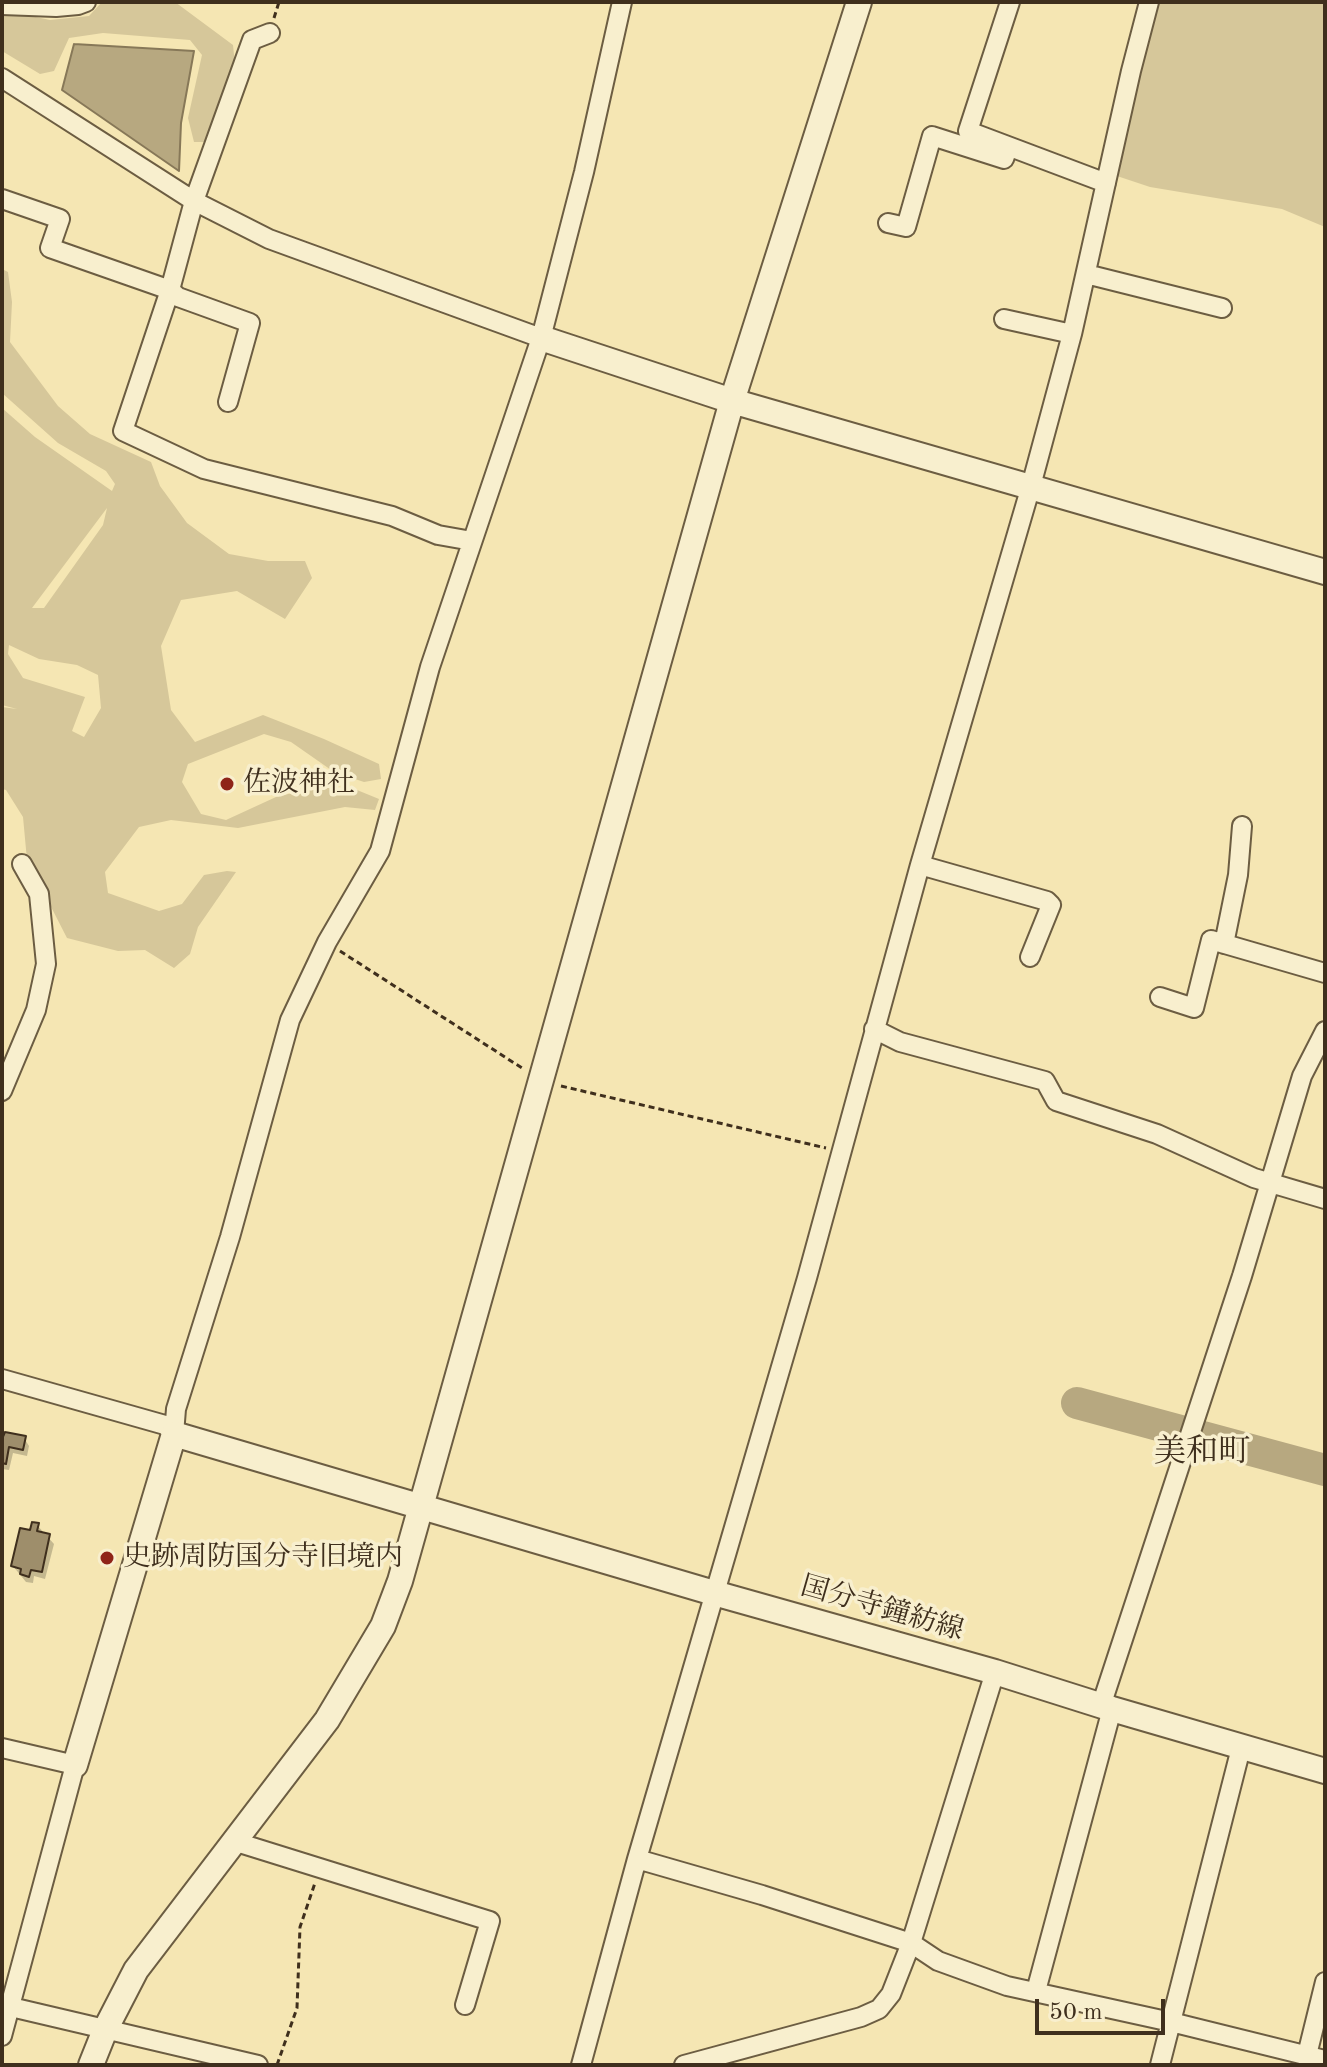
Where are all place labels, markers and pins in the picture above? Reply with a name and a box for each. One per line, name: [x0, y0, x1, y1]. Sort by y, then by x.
place label: 佐波神社: [243, 767, 355, 801]
marker: 佐波神社: [218, 775, 236, 793]
place label: 史跡周防国分寺旧境内: [123, 1541, 403, 1575]
marker: 史跡周防国分寺旧境内: [98, 1549, 116, 1567]

